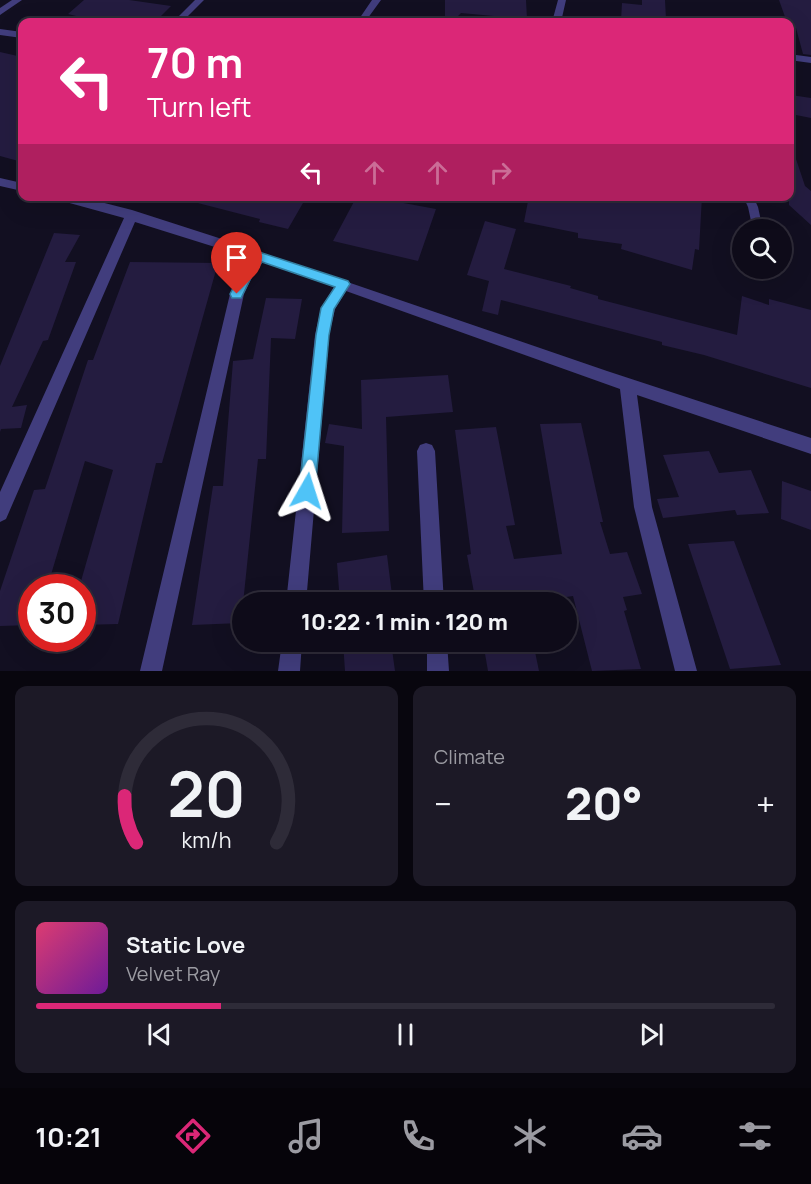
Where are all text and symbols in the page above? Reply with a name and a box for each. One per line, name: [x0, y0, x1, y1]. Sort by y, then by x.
text: 70 m: [147, 33, 243, 91]
icon: left: [48, 42, 126, 120]
text: Turn left: [147, 88, 251, 125]
icon: left: [295, 156, 328, 189]
icon: ahead: [358, 156, 391, 189]
icon: ahead: [421, 156, 454, 189]
icon: right: [484, 156, 517, 189]
map controls: [732, 219, 792, 279]
button: search: [732, 219, 792, 279]
pin: [211, 232, 262, 294]
icon: arrive: [220, 241, 253, 274]
position arrow: [275, 459, 339, 523]
speed limit sign: 30: [18, 574, 96, 652]
text: 10:22 · 1 min · 120 m: [301, 607, 508, 637]
text: Climate: [434, 743, 505, 770]
text: 20: [167, 750, 246, 836]
text: 20°: [565, 772, 643, 834]
text: −: [434, 781, 452, 826]
text: +: [756, 781, 775, 826]
text: km/h: [182, 825, 231, 854]
text: Static Love: [126, 930, 245, 960]
text: Velvet Ray: [126, 960, 220, 987]
icon: previous: [143, 1018, 176, 1051]
icon: pause: [389, 1018, 422, 1051]
icon: next: [635, 1018, 668, 1051]
icon: directions: [172, 1115, 214, 1157]
icon: music: [285, 1115, 327, 1157]
icon: phone: [397, 1115, 439, 1157]
icon: climate: [509, 1115, 551, 1157]
icon: car: [621, 1115, 663, 1157]
icon: filters: [734, 1115, 776, 1157]
text: 10:21: [35, 1118, 102, 1155]

